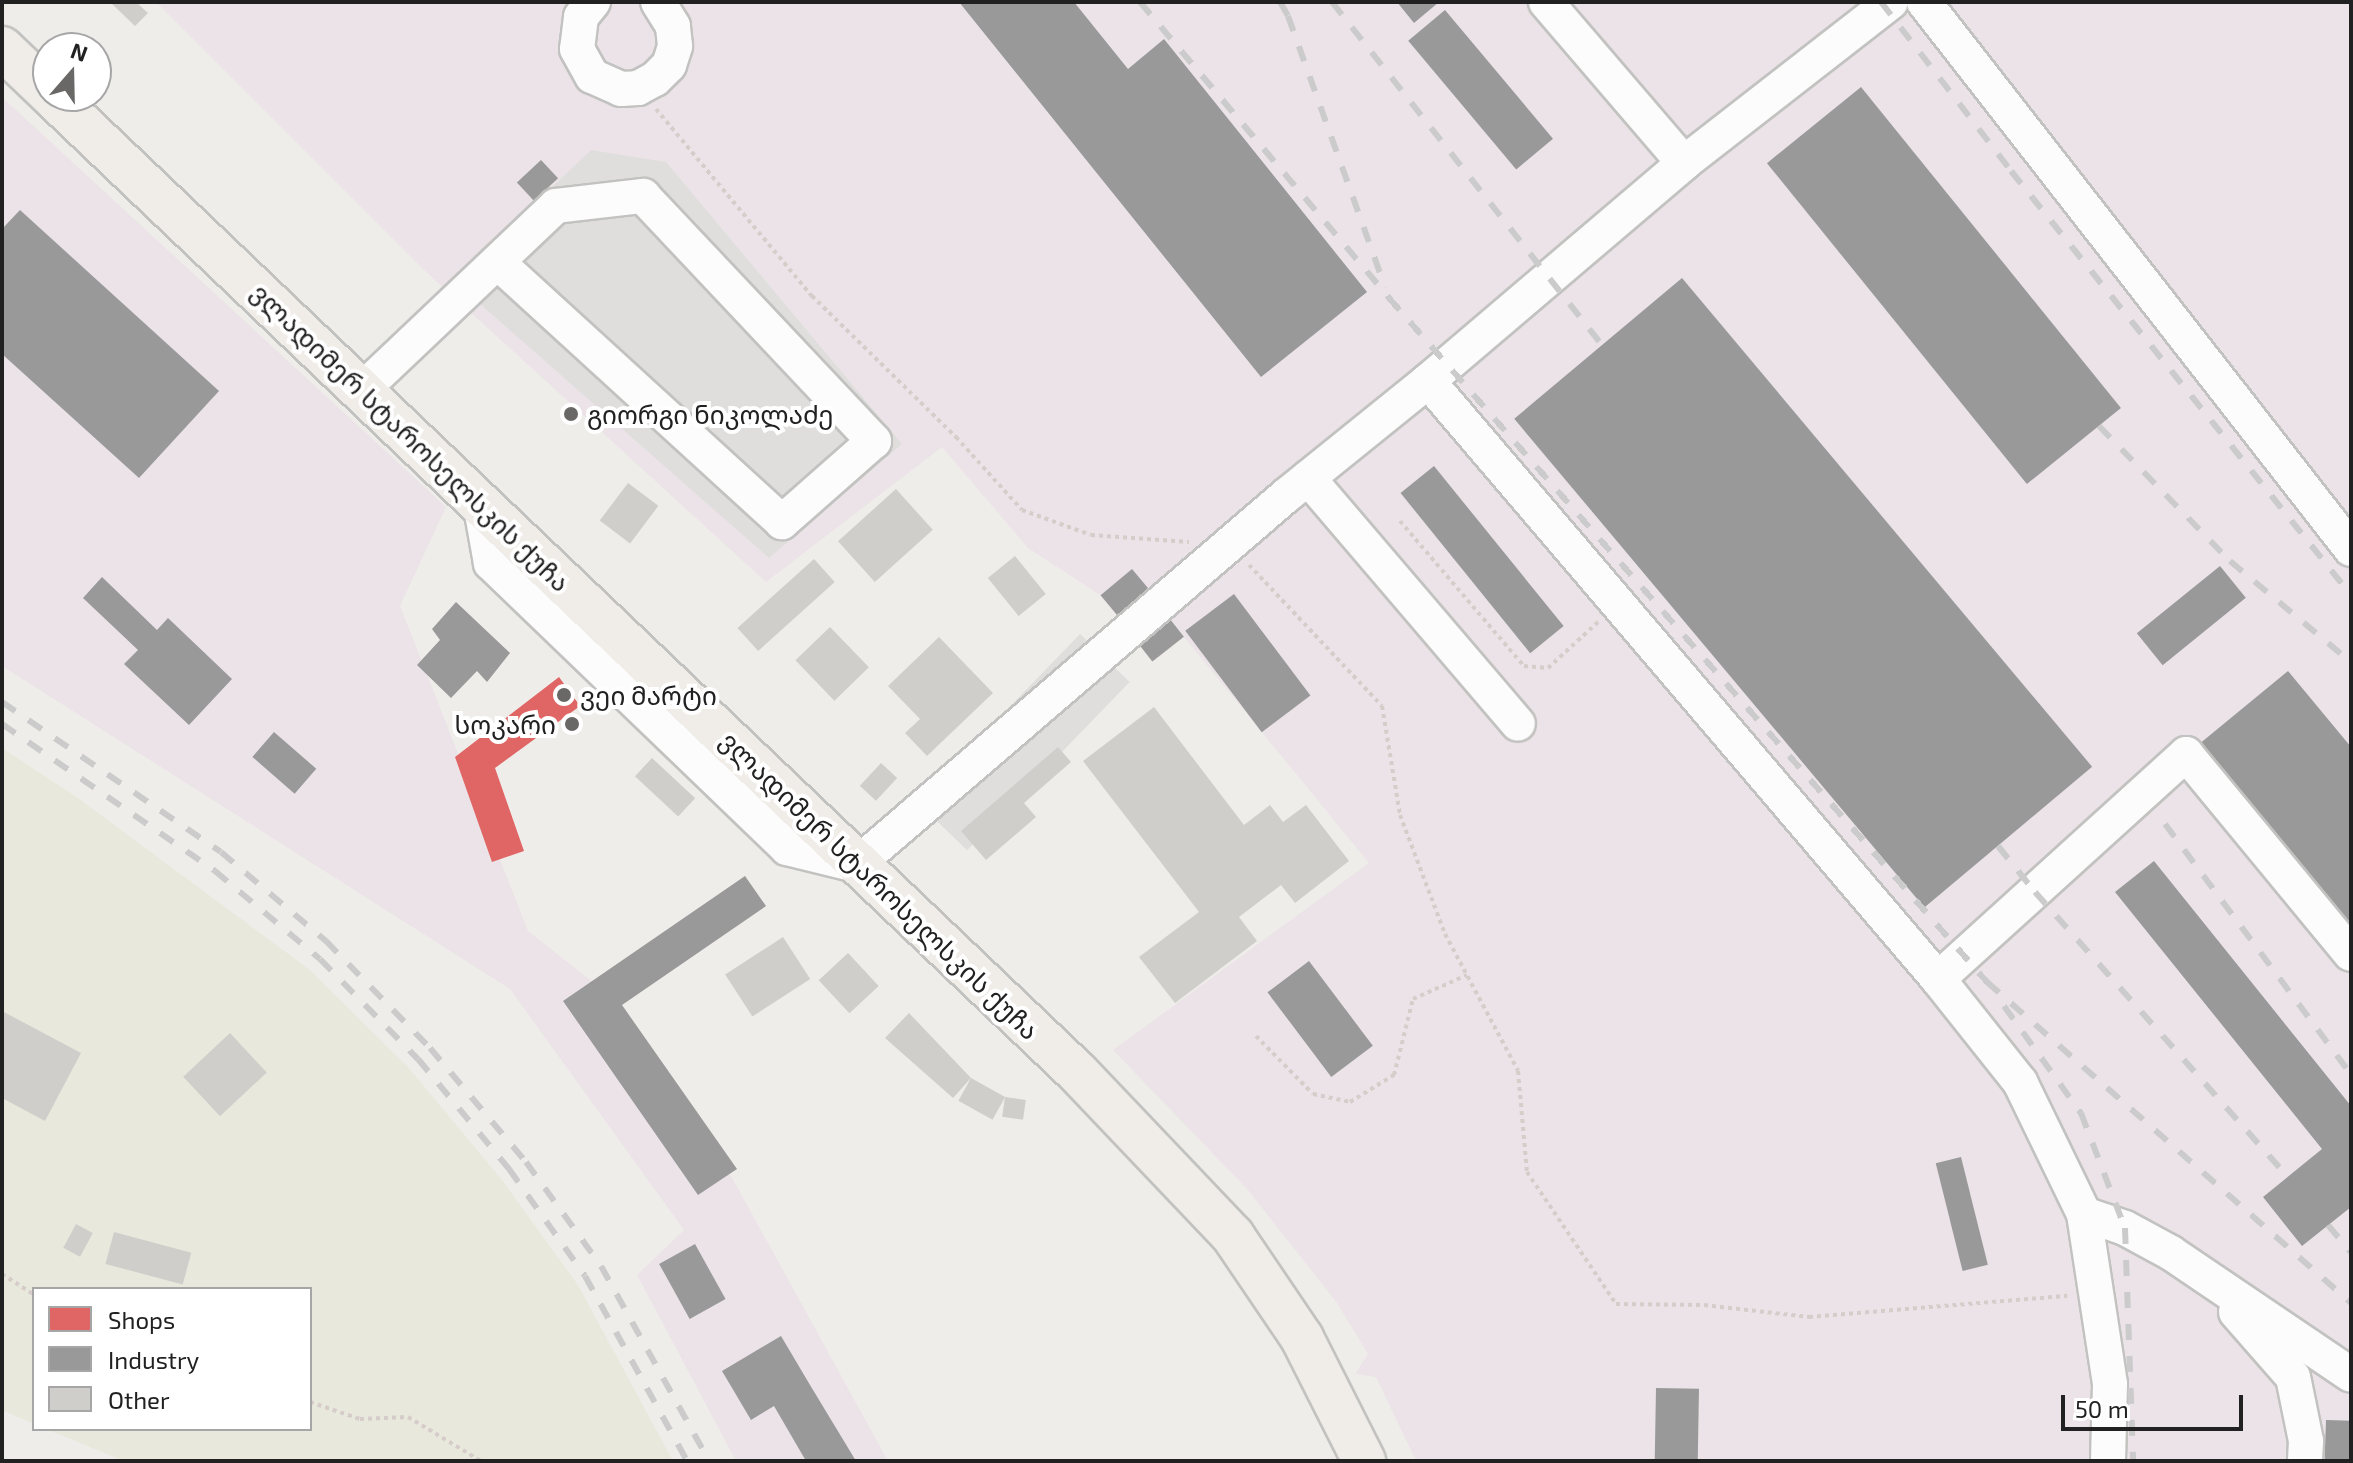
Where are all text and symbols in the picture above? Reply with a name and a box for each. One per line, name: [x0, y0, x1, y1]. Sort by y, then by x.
north arrow: [32, 32, 112, 112]
text: N: [68, 36, 91, 66]
street label: ვლადიმერ სტაროსელსკის ქუჩა: [245, 276, 577, 598]
place label: გიორგი ნიკოლაძე: [587, 398, 833, 430]
marker: გიორგი ნიკოლაძე: [562, 405, 580, 423]
place label: ვეი მარტი: [580, 679, 717, 711]
marker: ვეი მარტი: [555, 686, 573, 704]
place label: სოკარი: [455, 708, 556, 740]
marker: სოკარი: [563, 715, 581, 733]
street label: ვლადიმერ სტაროსელსკის ქუჩა: [714, 724, 1046, 1046]
legend: [32, 1287, 312, 1431]
text: Shops: [108, 1305, 175, 1334]
text: Industry: [108, 1345, 199, 1374]
scale bar: [2065, 1379, 2247, 1429]
text: Other: [108, 1385, 170, 1414]
text: 50 m: [2075, 1394, 2129, 1423]

